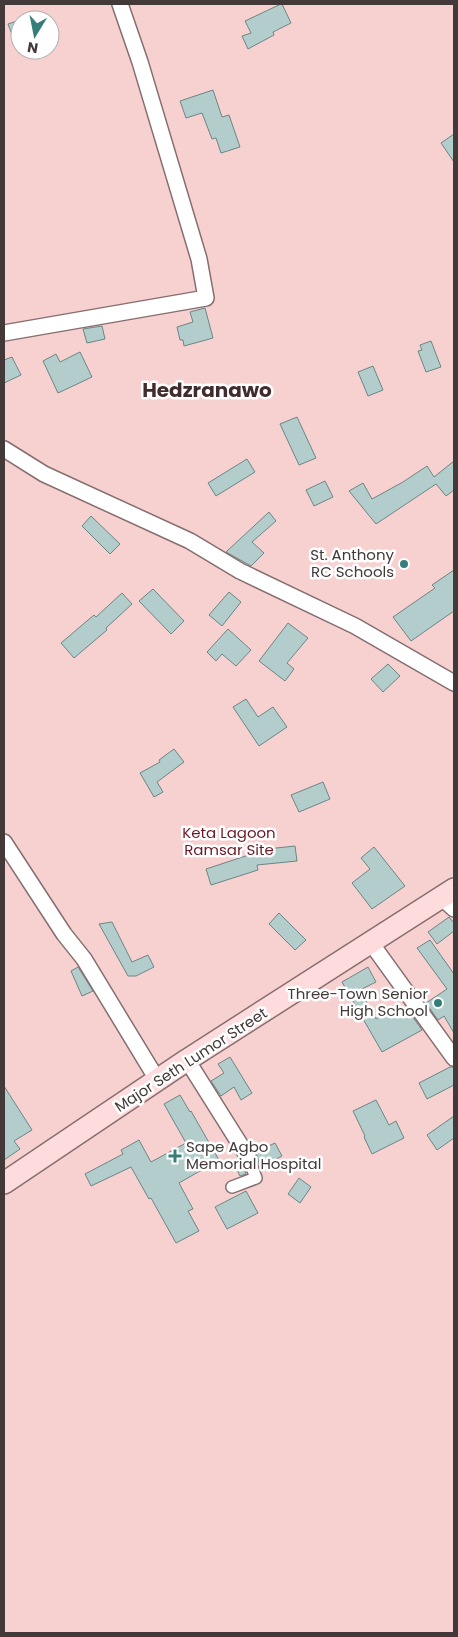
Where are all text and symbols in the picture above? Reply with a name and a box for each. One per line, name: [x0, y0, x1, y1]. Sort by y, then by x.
north arrow: [10, 10, 60, 60]
text: N: [26, 37, 40, 59]
district label: Hedzranawo: [142, 376, 272, 404]
place label: St. Anthony RC Schools: [310, 544, 395, 582]
marker: St. Anthony RC Schools: [398, 558, 410, 570]
park label: Keta Lagoon Ramsar Site: [182, 822, 276, 860]
place label: Three-Town Senior High School: [288, 983, 428, 1021]
marker: Three-Town Senior High School: [432, 997, 444, 1009]
street label: Major Seth Lumor Street: [110, 1002, 271, 1117]
place label: Sape Agbo Memorial Hospital: [186, 1136, 321, 1174]
marker: Sape Agbo Memorial Hospital: [168, 1149, 182, 1163]

